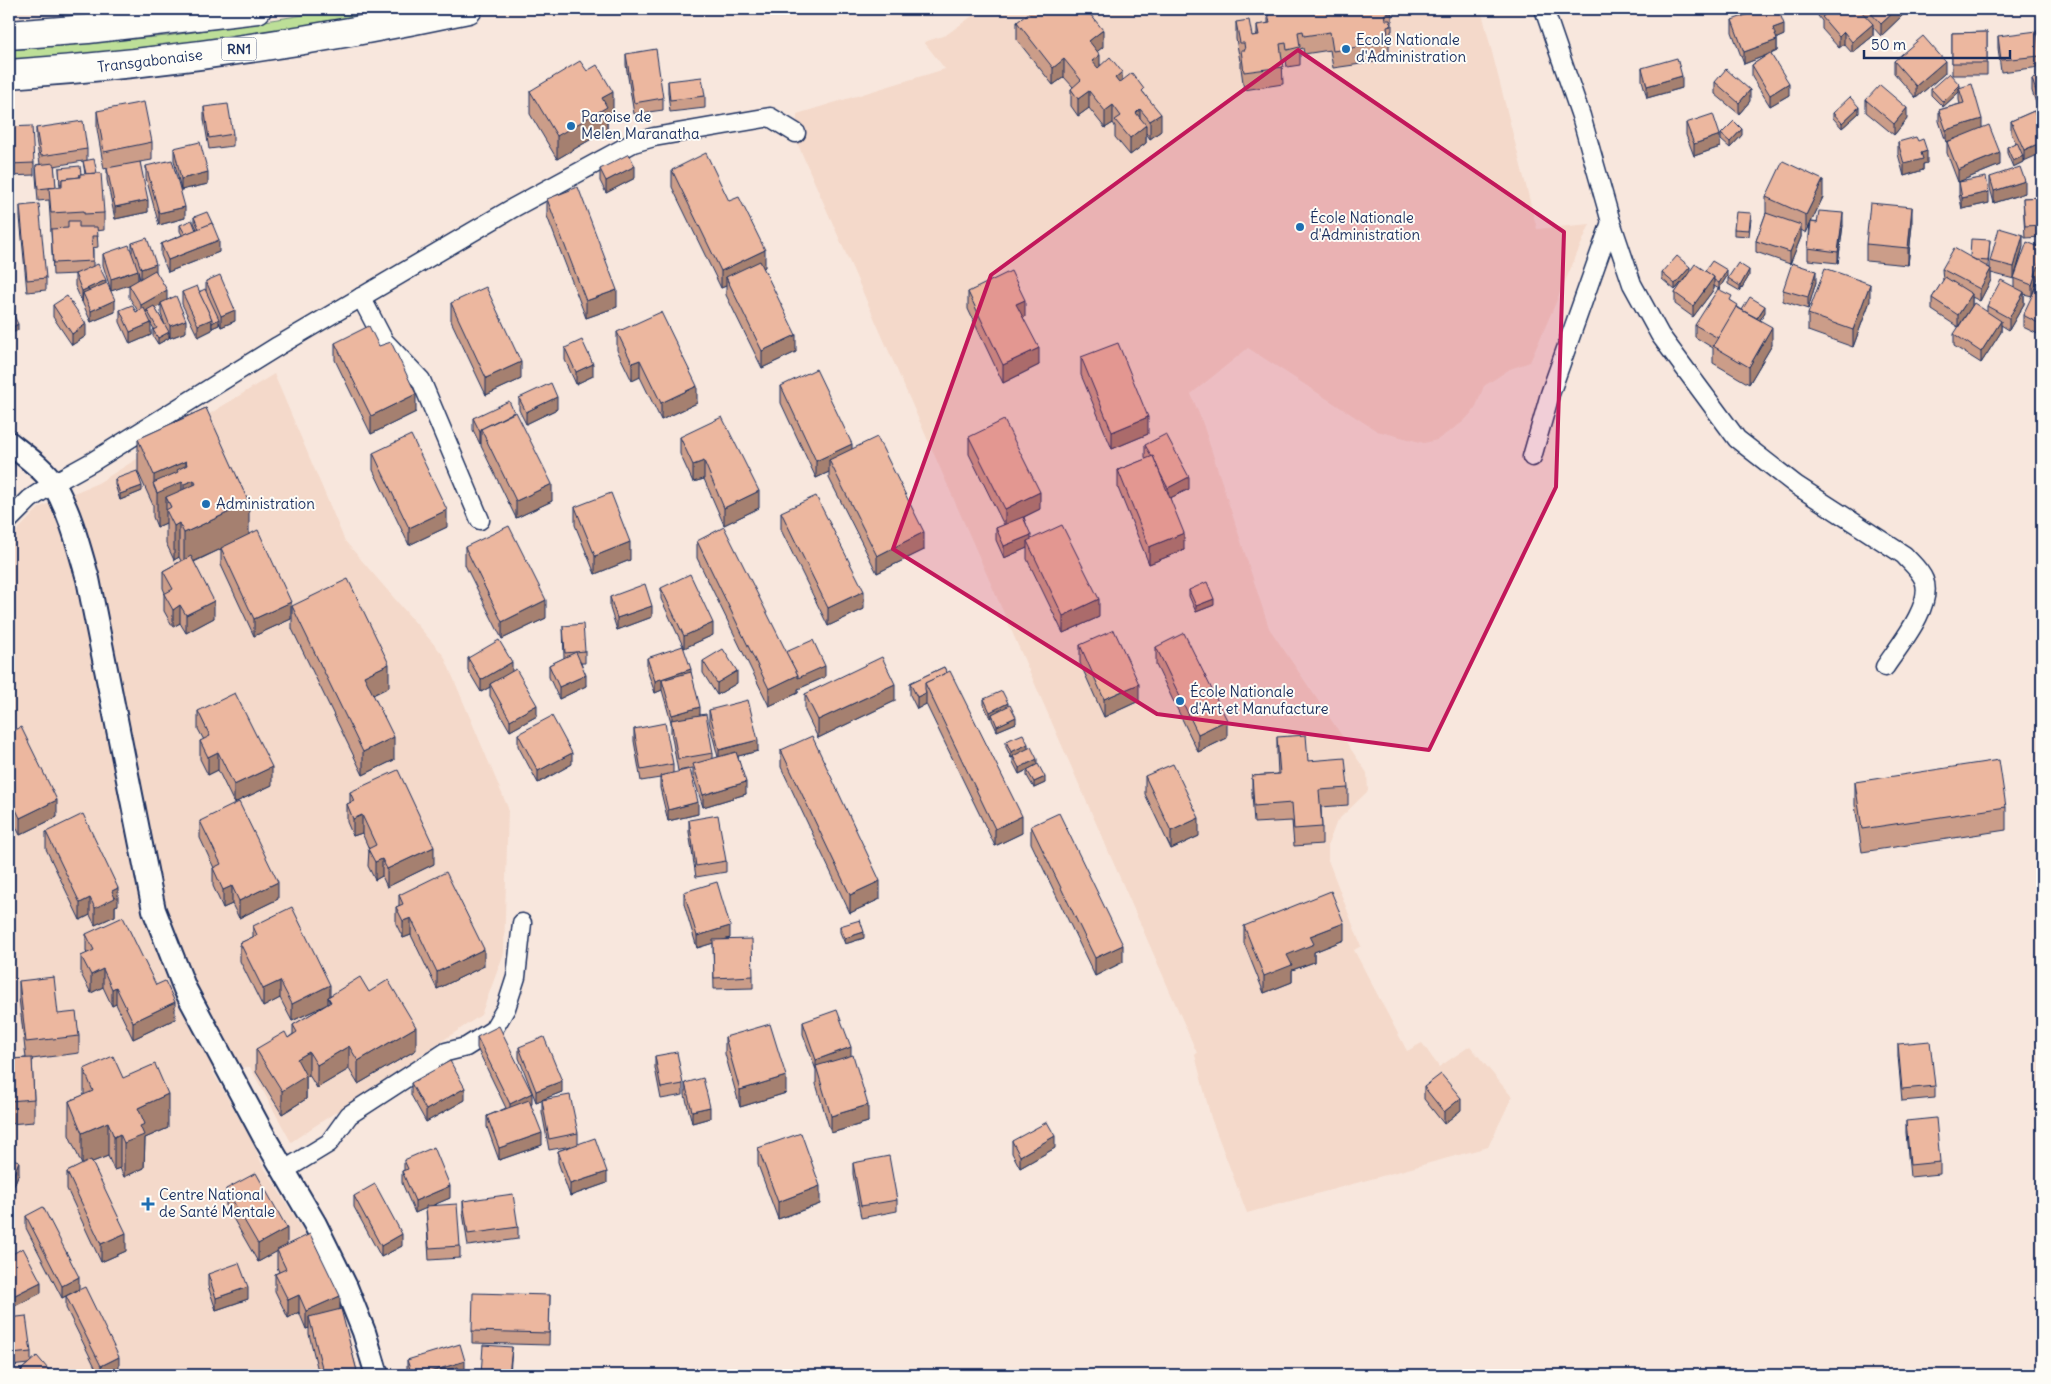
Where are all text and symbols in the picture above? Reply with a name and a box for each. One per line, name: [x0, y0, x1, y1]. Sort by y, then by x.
scale bar: [1864, 28, 2010, 60]
place label: Ecole Nationale d'Administration: [1356, 30, 1466, 66]
text: 50 m: [1871, 35, 1906, 54]
road number: RN1: [222, 38, 256, 61]
marker: Ecole Nationale d'Administration: [1340, 43, 1352, 55]
street label: Transgabonaise: [96, 45, 204, 76]
place label: Paroise de Melen Maranatha: [581, 107, 700, 143]
marker: Paroise de Melen Maranatha: [565, 120, 577, 132]
place label: École Nationale d'Administration: [1310, 208, 1420, 244]
marker: École Nationale d'Administration: [1294, 221, 1306, 233]
place label: Administration: [216, 494, 315, 513]
marker: Administration: [200, 498, 212, 510]
place label: École Nationale d'Art et Manufacture: [1190, 682, 1329, 718]
marker: École Nationale d'Art et Manufacture: [1174, 695, 1186, 707]
place label: Centre National de Santé Mentale: [159, 1185, 275, 1221]
marker: Centre National de Santé Mentale: [141, 1197, 155, 1211]

